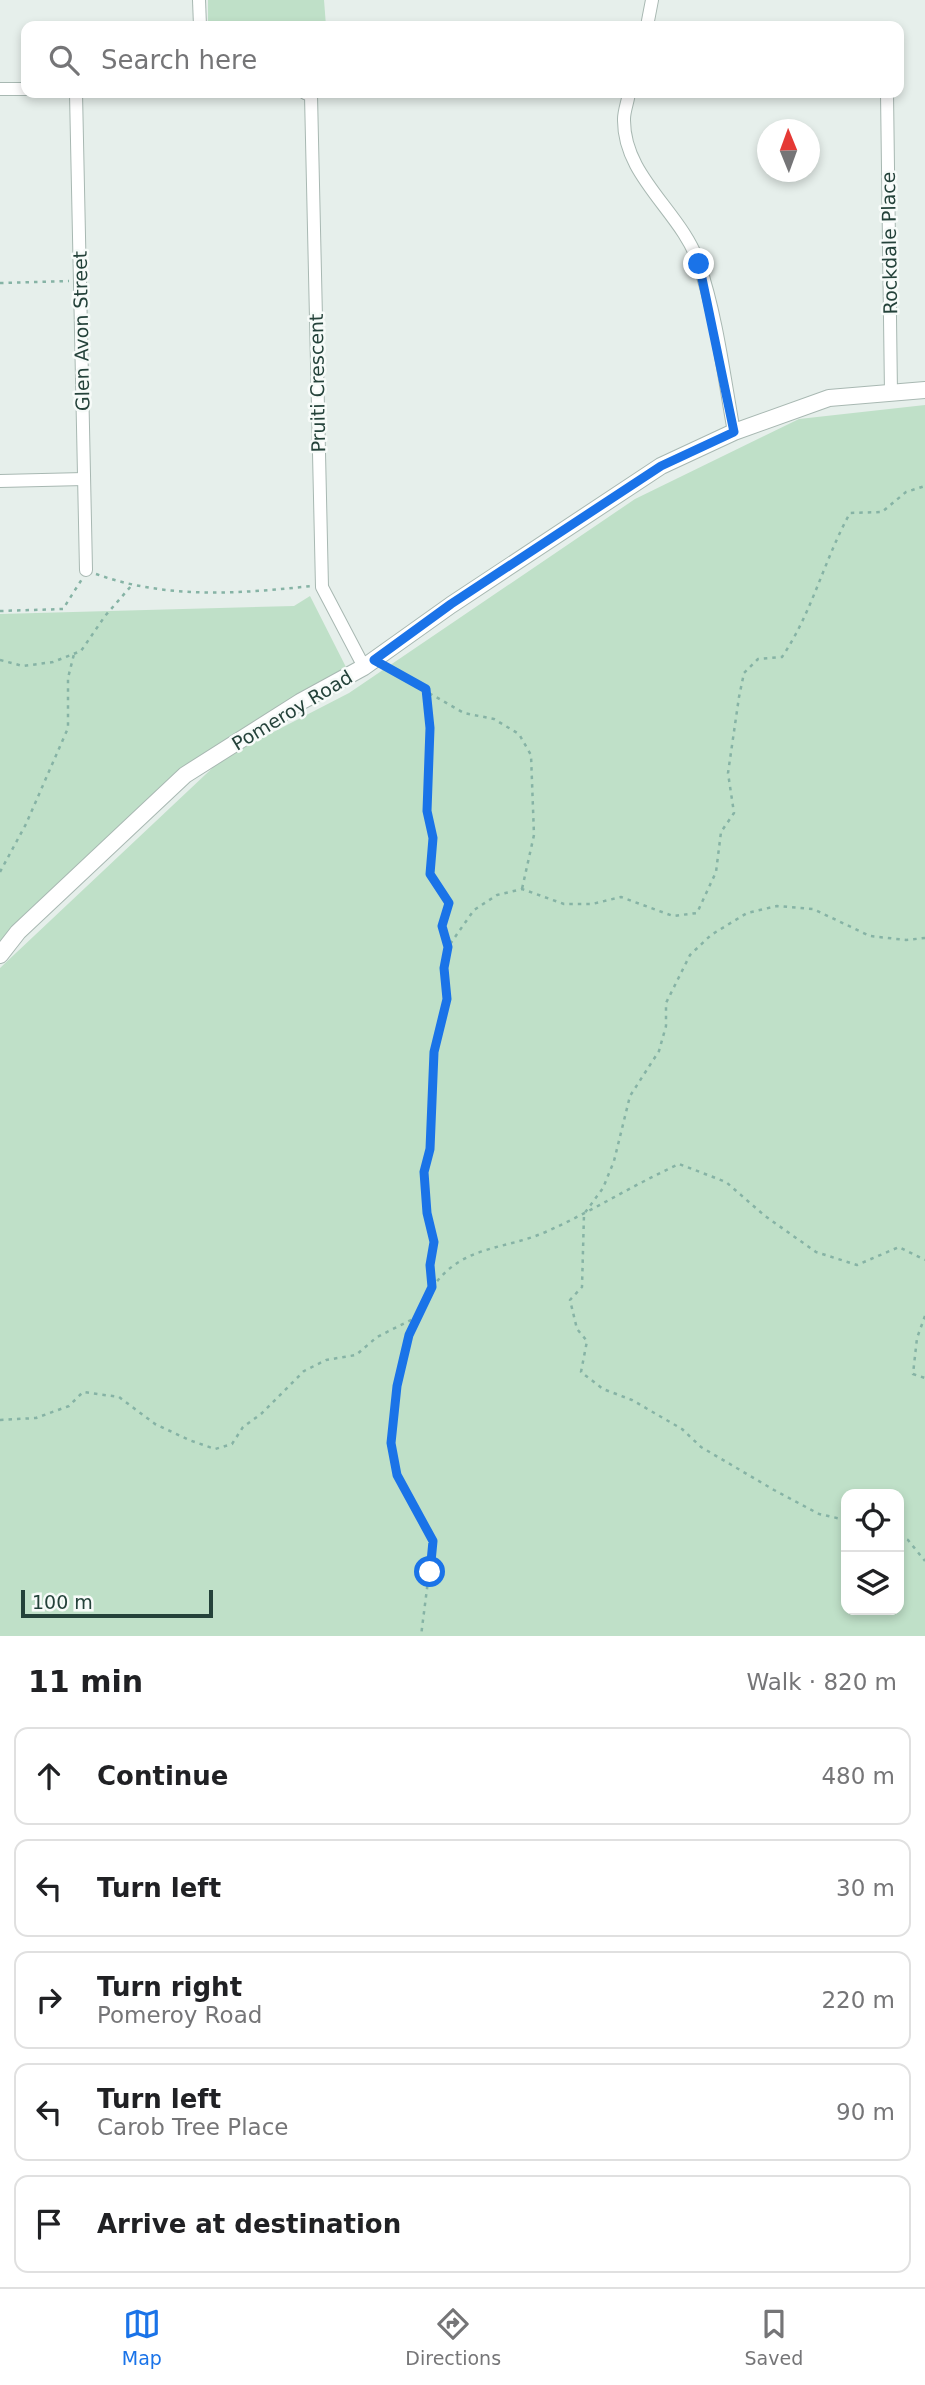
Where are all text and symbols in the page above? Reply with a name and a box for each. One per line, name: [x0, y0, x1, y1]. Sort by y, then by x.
search box: [21, 21, 904, 98]
icon: search: [45, 41, 83, 79]
text: Search here: [101, 45, 257, 75]
north arrow: [757, 119, 820, 182]
street label: Rockdale Place: [877, 171, 901, 315]
route end: [683, 248, 714, 279]
street label: Glen Avon Street: [69, 251, 93, 411]
street label: Pruiti Crescent: [305, 313, 329, 453]
street label: Pomeroy Road: [228, 665, 356, 755]
map controls: [841, 1489, 904, 1615]
button: locate: [841, 1489, 904, 1552]
button: layers: [841, 1552, 904, 1615]
route start: [414, 1556, 445, 1587]
scale bar: [21, 1587, 214, 1619]
text: 100 m: [32, 1591, 93, 1613]
text: 11 min: [28, 1664, 143, 1699]
text: Walk · 820 m: [746, 1669, 897, 1695]
icon: ahead: [30, 1757, 68, 1795]
text: Continue: [97, 1761, 228, 1791]
text: 480 m: [821, 1763, 895, 1789]
icon: left: [30, 1869, 68, 1907]
text: Turn left: [97, 1873, 221, 1903]
text: 30 m: [836, 1875, 895, 1901]
text: Turn right: [97, 1972, 242, 2002]
icon: right: [30, 1981, 68, 2019]
text: 220 m: [821, 1987, 895, 2013]
text: Pomeroy Road: [97, 2002, 262, 2028]
text: Turn left: [97, 2084, 221, 2114]
icon: left: [30, 2093, 68, 2131]
text: 90 m: [836, 2099, 895, 2125]
text: Carob Tree Place: [97, 2114, 288, 2140]
icon: arrive: [30, 2205, 68, 2243]
text: Arrive at destination: [97, 2209, 401, 2239]
tab: Map: [122, 2305, 162, 2369]
tab: Directions: [405, 2305, 501, 2369]
tab: Saved: [745, 2305, 803, 2369]

